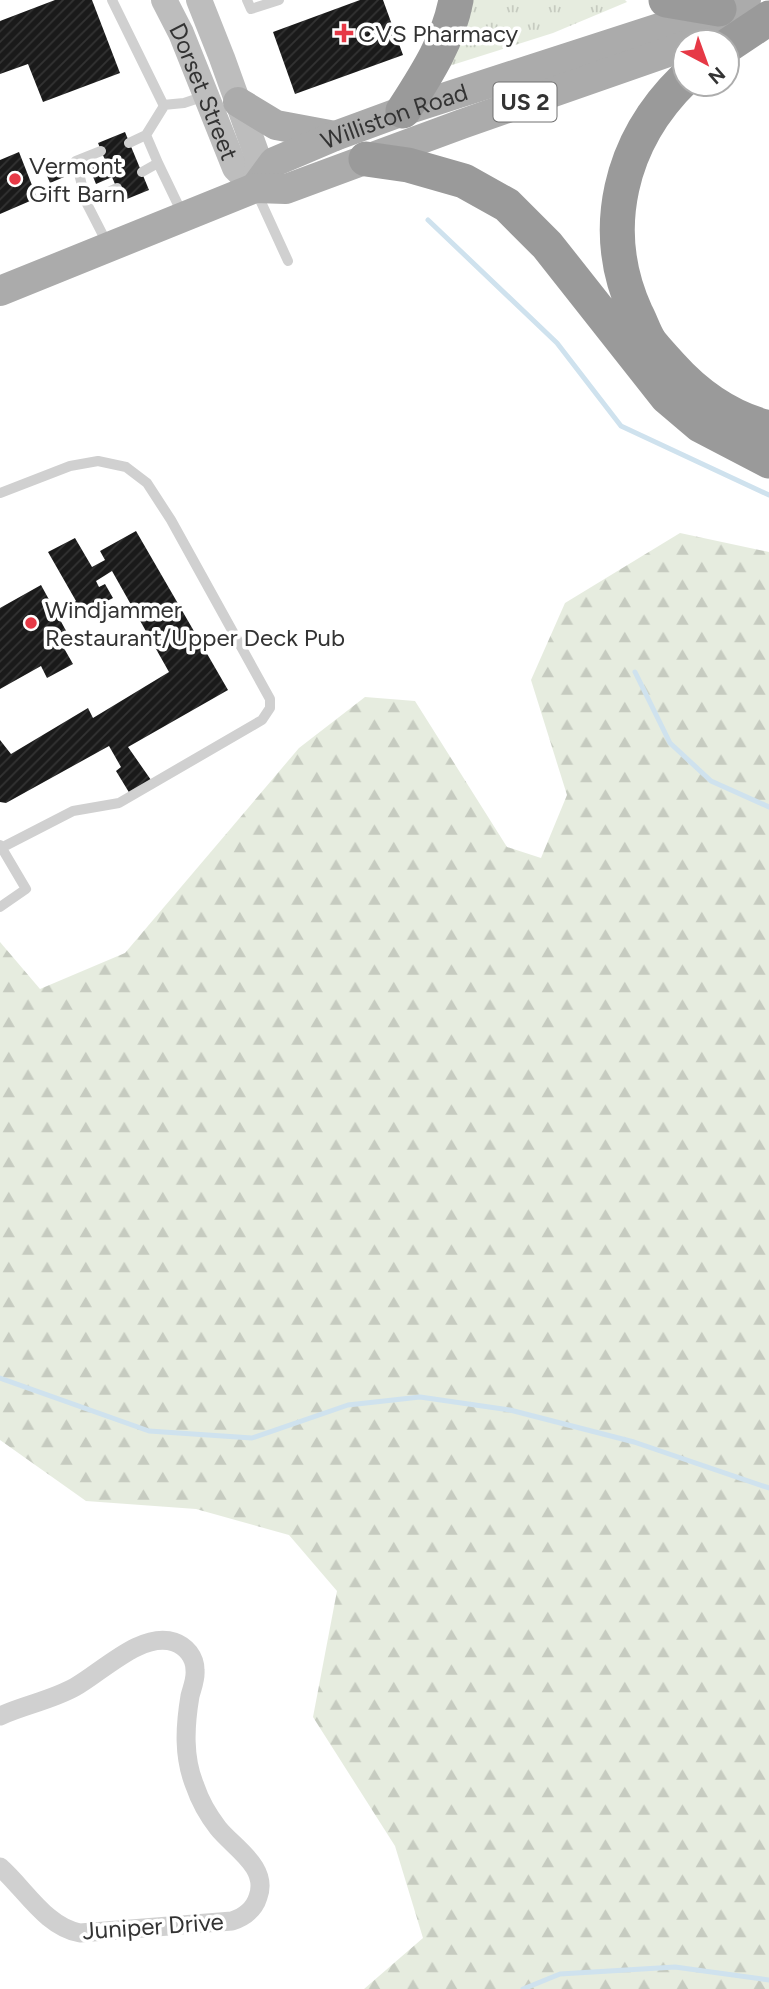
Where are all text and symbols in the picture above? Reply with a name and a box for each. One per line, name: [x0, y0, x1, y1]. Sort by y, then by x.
street label: Dorset Street: [164, 18, 245, 164]
place label: CVS Pharmacy: [358, 19, 519, 48]
marker: CVS Pharmacy: [336, 25, 352, 41]
north arrow: [671, 28, 741, 98]
text: N: [704, 62, 730, 89]
street label: Williston Road: [316, 77, 471, 155]
road number: US 2: [494, 82, 556, 122]
place label: Vermont Gift Barn: [29, 151, 125, 208]
marker: Vermont Gift Barn: [7, 171, 23, 187]
place label: Windjammer Restaurant/Upper Deck Pub: [45, 595, 345, 652]
marker: Windjammer Restaurant/Upper Deck Pub: [23, 615, 39, 631]
street label: Juniper Drive: [81, 1907, 225, 1945]

